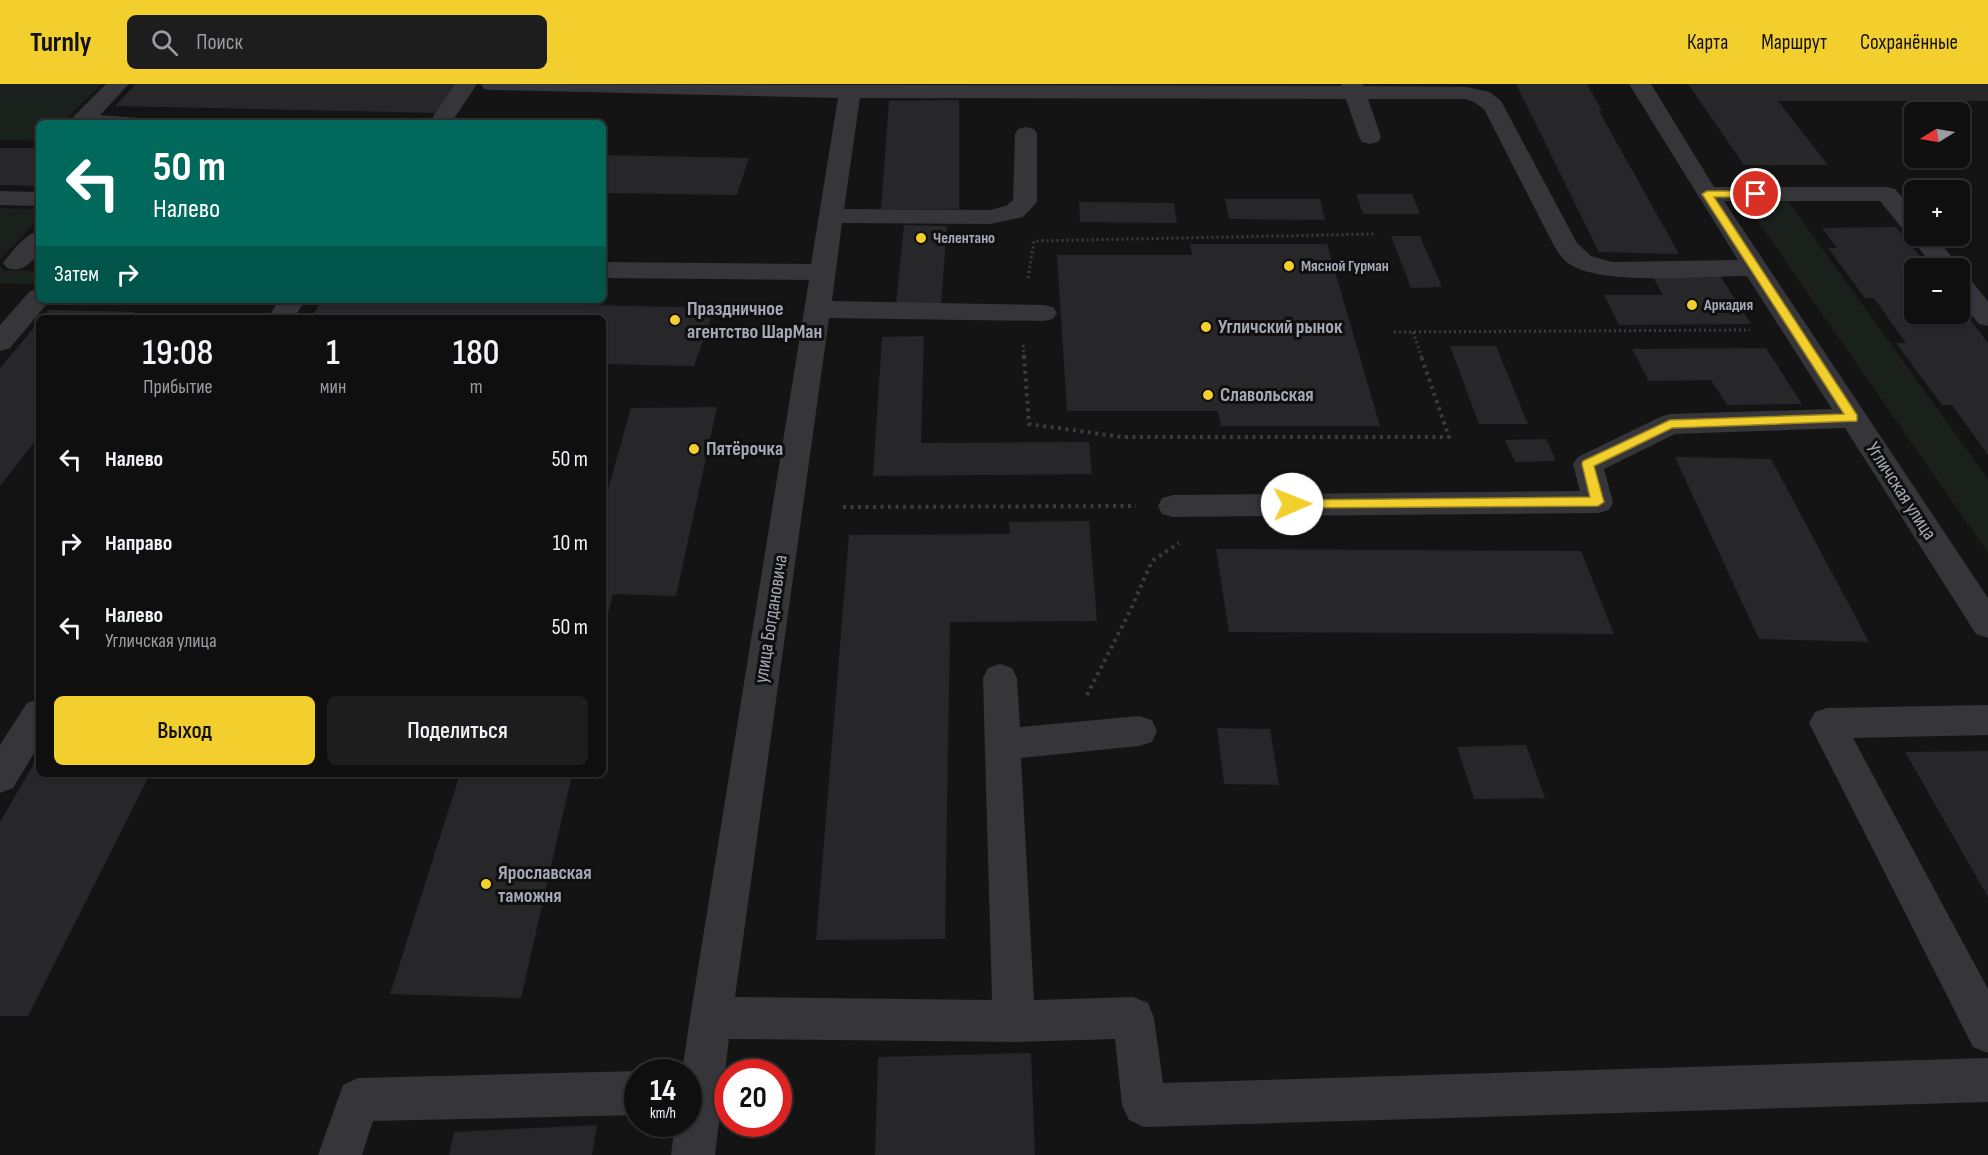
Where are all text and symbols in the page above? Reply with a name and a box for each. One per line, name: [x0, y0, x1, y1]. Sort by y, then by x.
search box: [127, 15, 547, 69]
text: Turnly: [30, 26, 91, 59]
icon: search: [148, 26, 181, 59]
text: Поиск: [196, 29, 243, 56]
text: Карта: [1687, 30, 1728, 55]
text: Маршрут: [1761, 30, 1827, 55]
text: Сохранённые: [1860, 30, 1958, 55]
north arrow: [1904, 102, 1970, 168]
map controls: [1904, 102, 1970, 324]
text: 50 m: [153, 142, 226, 193]
icon: left: [54, 144, 132, 222]
pin: [1730, 168, 1781, 219]
icon: arrive: [1739, 177, 1772, 210]
button: +: [1904, 180, 1970, 246]
text: Налево: [153, 193, 220, 225]
place label: Челентано: [933, 229, 995, 248]
marker: Челентано: [914, 231, 928, 245]
place label: Мясной Гурман: [1301, 257, 1389, 276]
icon: right: [111, 258, 144, 291]
button: −: [1904, 258, 1970, 324]
marker: Мясной Гурман: [1282, 259, 1296, 273]
text: Затем: [54, 261, 99, 288]
place label: Аркадия: [1703, 296, 1753, 315]
place label: Праздничное агентство ШарМан: [687, 297, 822, 344]
marker: Аркадия: [1685, 298, 1699, 312]
marker: Праздничное агентство ШарМан: [668, 313, 682, 327]
place label: Угличский рынок: [1218, 315, 1343, 339]
marker: Угличский рынок: [1199, 320, 1213, 334]
text: 19:08: [143, 332, 213, 375]
text: 1: [326, 332, 340, 375]
text: 180: [453, 332, 499, 375]
text: Прибытие: [143, 375, 213, 399]
text: мин: [320, 375, 346, 399]
text: m: [470, 375, 483, 399]
place label: Славольская: [1220, 383, 1314, 407]
marker: Славольская: [1201, 388, 1215, 402]
place label: Пятёрочка: [706, 437, 783, 461]
street label: Угличская улица: [1861, 438, 1941, 544]
marker: Пятёрочка: [687, 442, 701, 456]
icon: left: [54, 443, 87, 476]
text: Налево: [105, 446, 163, 473]
text: 50 m: [552, 446, 588, 473]
position arrow: [1260, 472, 1324, 536]
icon: right: [54, 527, 87, 560]
text: Направо: [105, 530, 172, 557]
text: 10 m: [553, 530, 588, 557]
street label: улица Богдановича: [749, 553, 793, 685]
text: Налево: [105, 602, 163, 629]
icon: left: [54, 611, 87, 644]
text: 50 m: [552, 614, 588, 641]
text: Угличская улица: [105, 629, 217, 653]
button: Выход: [54, 696, 315, 765]
button: Поделиться: [327, 696, 588, 765]
place label: Ярославская таможня: [498, 861, 592, 908]
marker: Ярославская таможня: [479, 877, 493, 891]
speed limit sign: 20: [714, 1059, 792, 1137]
text: 14: [650, 1073, 676, 1109]
text: km/h: [650, 1104, 676, 1123]

